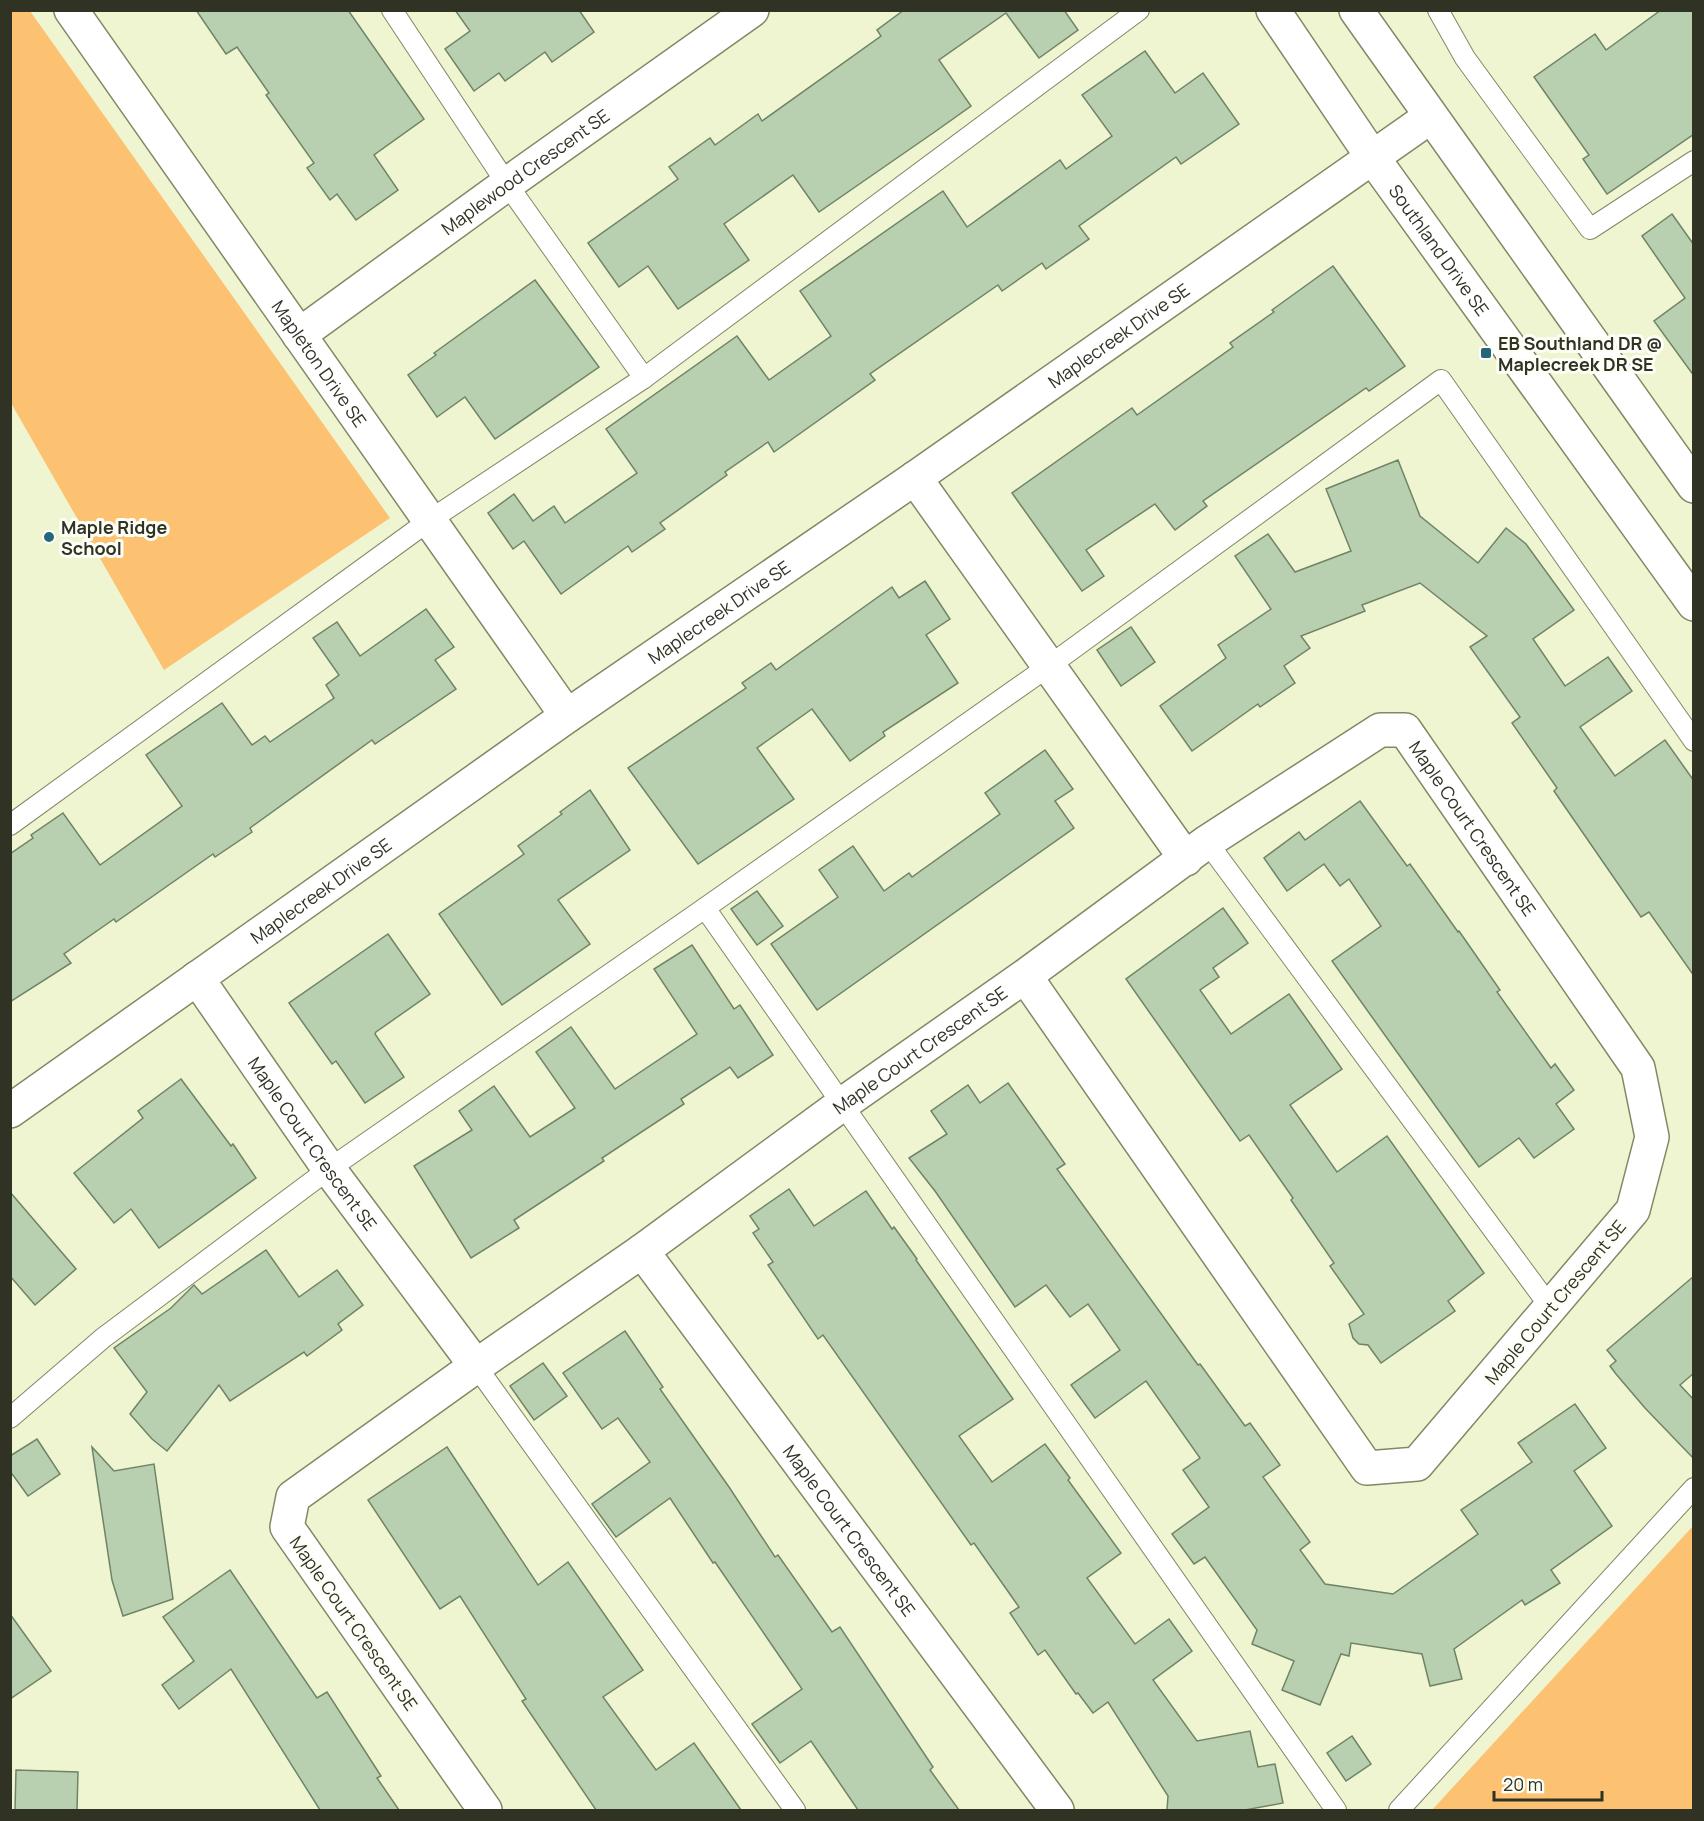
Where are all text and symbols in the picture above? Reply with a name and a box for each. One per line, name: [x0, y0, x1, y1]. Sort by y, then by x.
street label: Maplewood Crescent SE: [436, 103, 614, 240]
street label: Southland Drive SE: [1384, 179, 1495, 321]
street label: Maplecreek Drive SE: [1043, 277, 1194, 393]
street label: Mapleton Drive SE: [267, 295, 372, 432]
place label: EB Southland DR @ Maplecreek DR SE: [1498, 331, 1663, 376]
marker: EB Southland DR @ Maplecreek DR SE: [1479, 346, 1493, 360]
place label: Maple Ridge School: [61, 515, 167, 560]
marker: Maple Ridge School: [42, 530, 56, 544]
street label: Maplecreek Drive SE: [643, 555, 795, 669]
street label: Maple Court Crescent SE: [1404, 736, 1542, 921]
street label: Maplecreek Drive SE: [246, 832, 396, 949]
street label: Maple Court Crescent SE: [828, 980, 1012, 1119]
street label: Maple Court Crescent SE: [243, 1052, 383, 1235]
street label: Maple Court Crescent SE: [1479, 1215, 1631, 1389]
street label: Maple Court Crescent SE: [778, 1440, 921, 1621]
street label: Maple Court Crescent SE: [285, 1531, 423, 1715]
scale bar: [1494, 1764, 1602, 1802]
text: 20 m: [1503, 1772, 1543, 1796]

